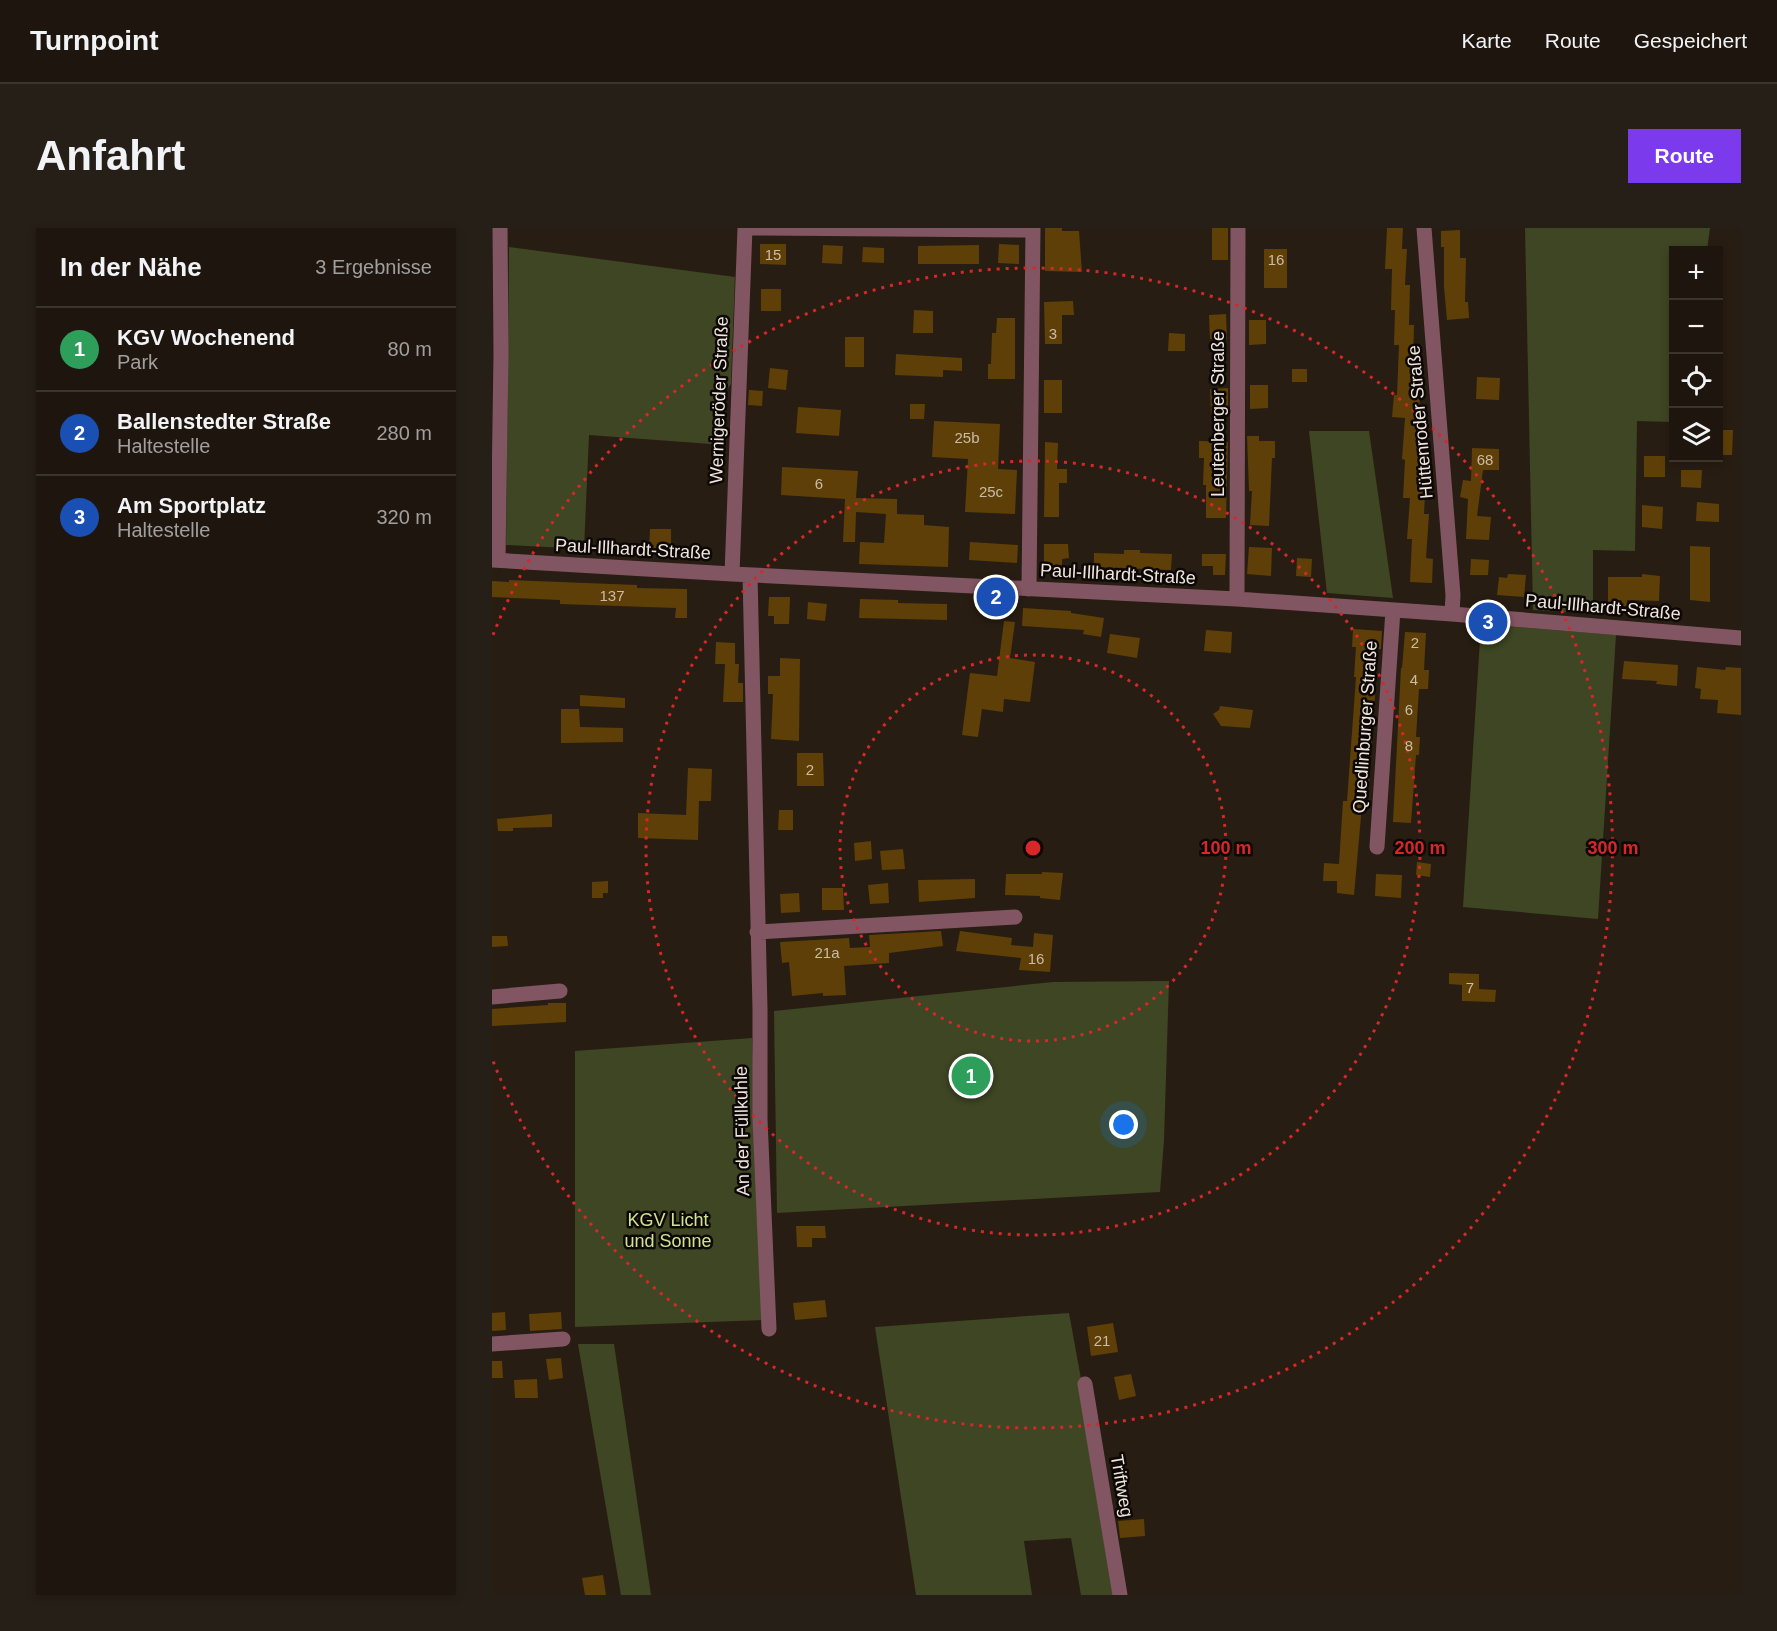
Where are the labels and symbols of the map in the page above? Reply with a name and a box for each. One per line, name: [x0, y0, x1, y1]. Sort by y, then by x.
house number: 15: [765, 246, 781, 263]
house number: 16: [1268, 251, 1284, 268]
street label: Wernigeröder Straße: [706, 316, 732, 484]
house number: 3: [1049, 325, 1057, 342]
street label: Leutenberger Straße: [1208, 331, 1228, 497]
street label: Hüttenroder Straße: [1403, 344, 1437, 500]
house number: 25b: [954, 429, 980, 446]
house number: 68: [1477, 451, 1493, 468]
house number: 6: [815, 475, 823, 492]
house number: 25c: [979, 483, 1004, 500]
street label: Paul-Illhardt-Straße: [555, 535, 711, 563]
street label: Paul-Illhardt-Straße: [1040, 560, 1196, 588]
pin: 2: [976, 574, 1016, 620]
house number: 137: [599, 587, 625, 604]
street label: Paul-Illhardt-Straße: [1524, 590, 1682, 624]
pin: 3: [1468, 600, 1508, 644]
house number: 2: [1411, 634, 1419, 651]
street label: Quedlinburger Straße: [1349, 640, 1381, 814]
house number: 4: [1410, 671, 1418, 688]
house number: 6: [1405, 701, 1413, 718]
house number: 8: [1405, 737, 1413, 754]
house number: 2: [806, 761, 814, 778]
centre of rings: [1023, 838, 1043, 858]
text: 100 m: [1200, 838, 1252, 858]
text: 200 m: [1394, 838, 1446, 858]
text: 300 m: [1587, 838, 1639, 858]
house number: 21a: [814, 944, 840, 961]
house number: 16: [1028, 950, 1044, 967]
house number: 7: [1466, 979, 1474, 996]
pin: 1: [952, 1054, 990, 1098]
street label: An der Füllkuhle: [731, 1066, 753, 1196]
your location: [1109, 1110, 1138, 1139]
park label: KGV Licht und Sonne: [624, 1210, 712, 1251]
house number: 21: [1094, 1332, 1110, 1349]
street label: Triftweg: [1107, 1453, 1137, 1519]

